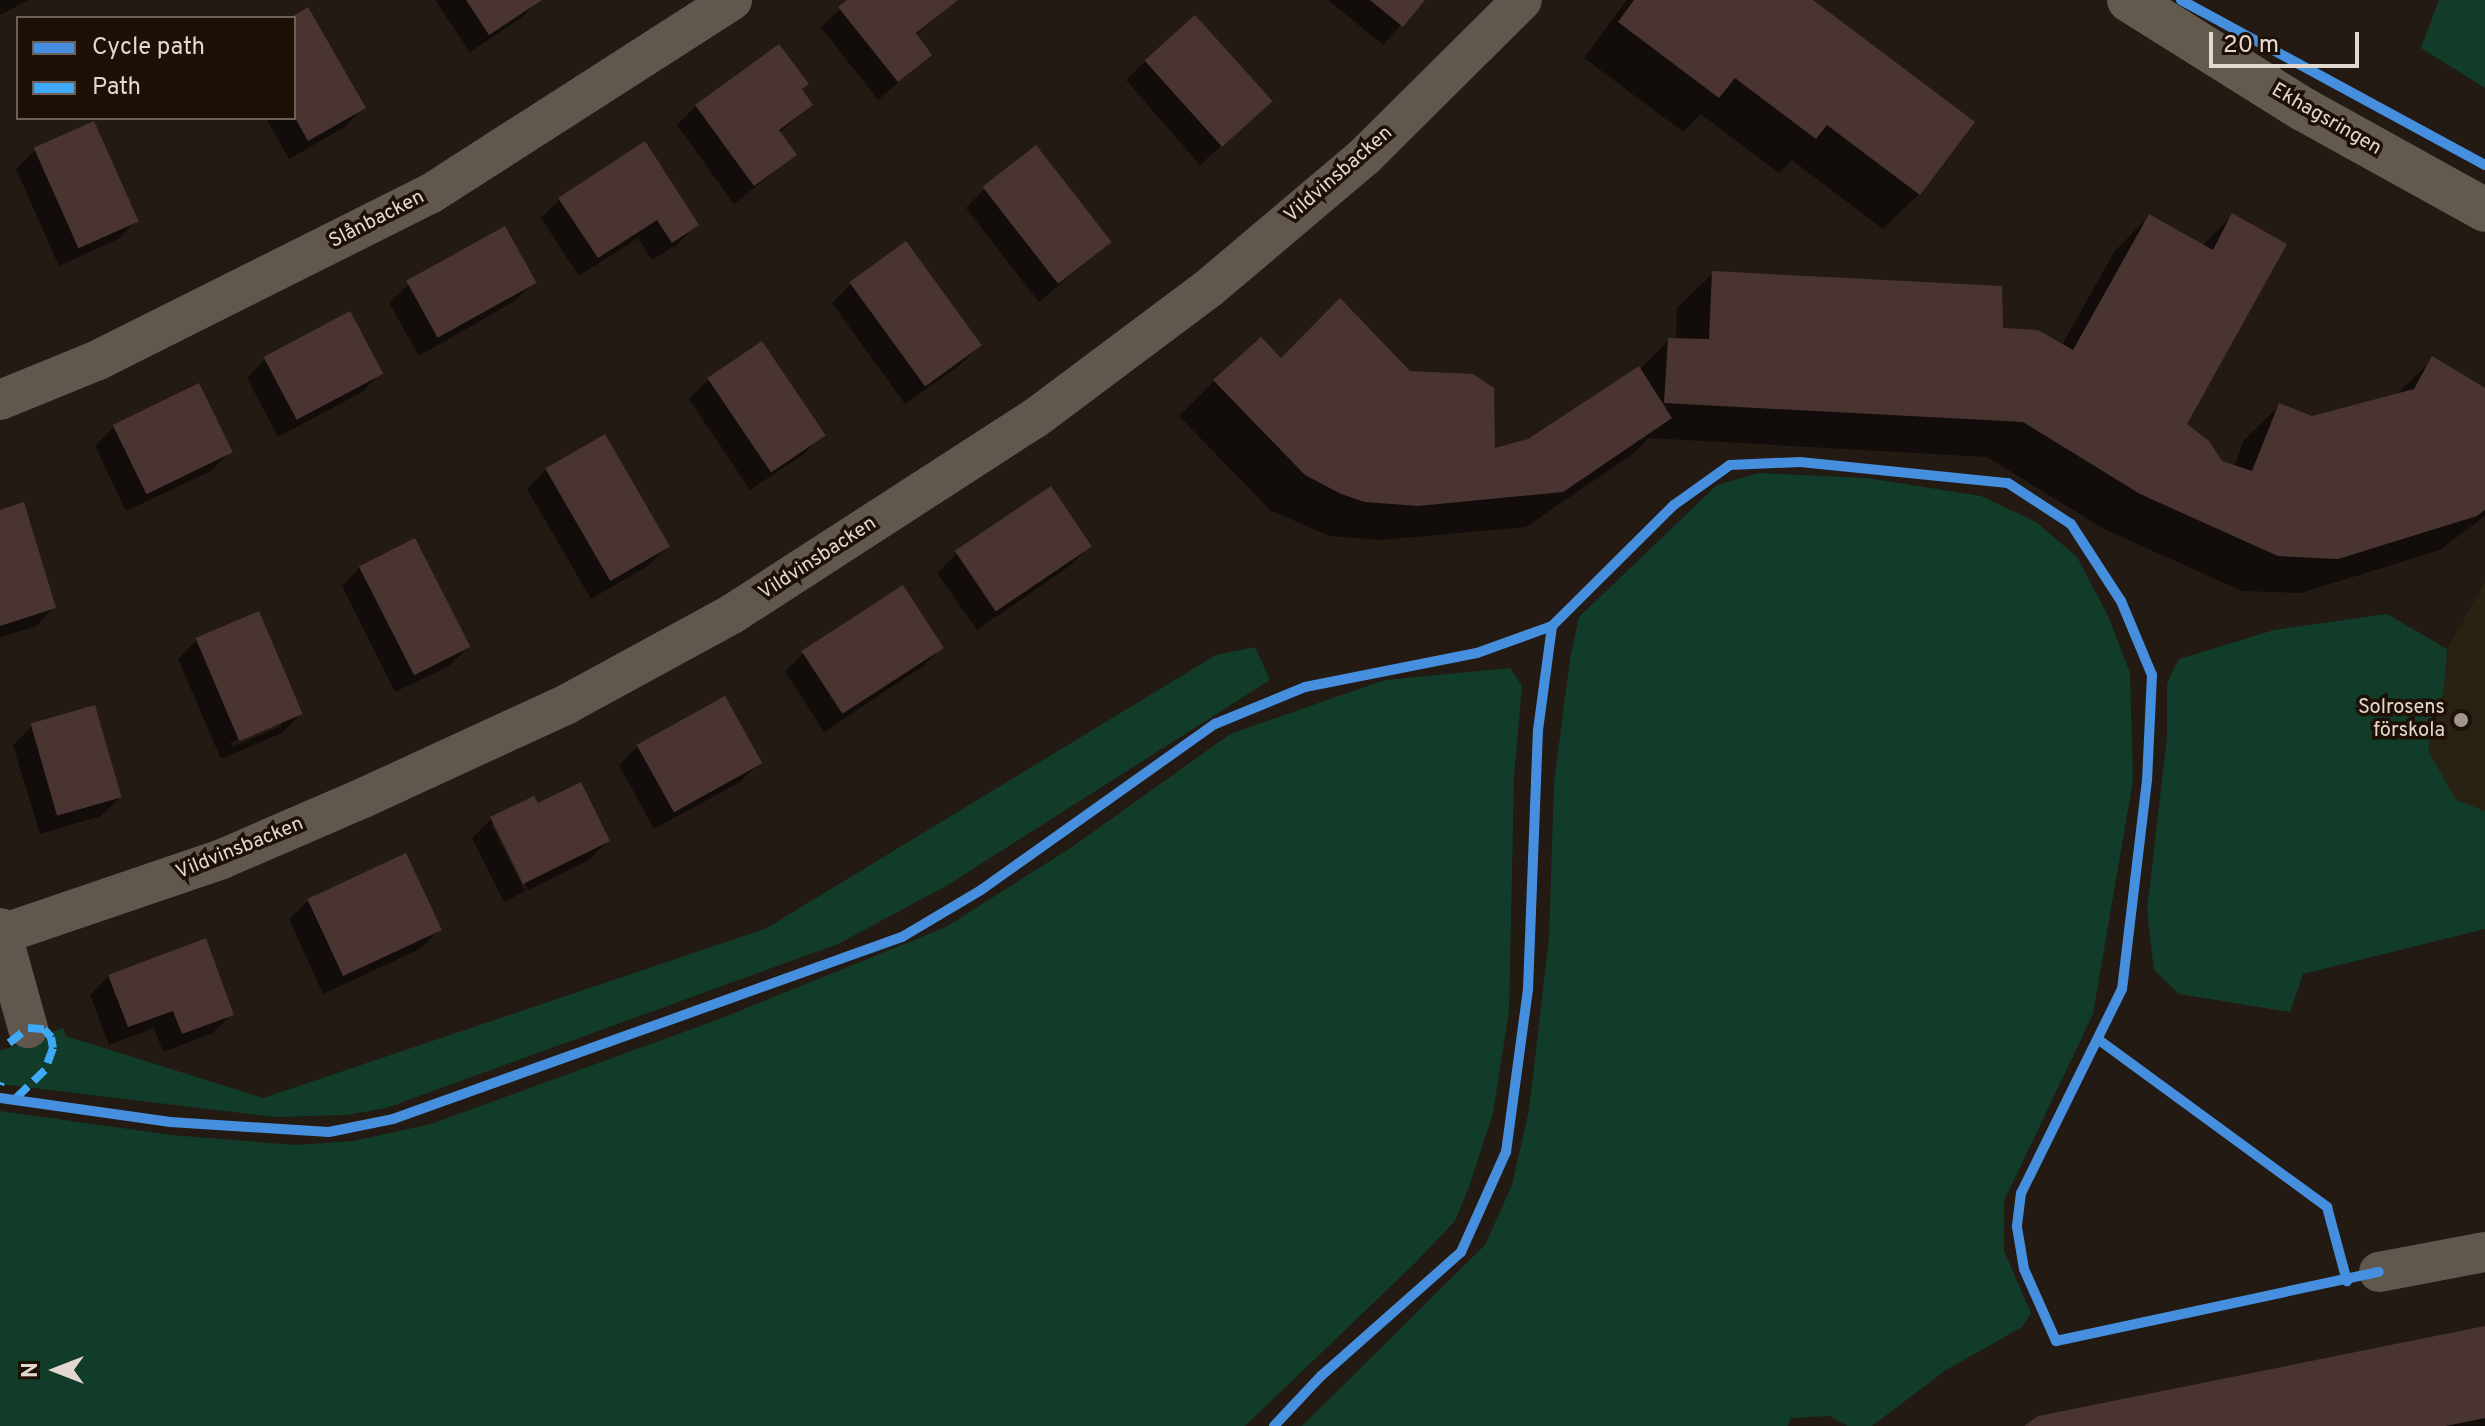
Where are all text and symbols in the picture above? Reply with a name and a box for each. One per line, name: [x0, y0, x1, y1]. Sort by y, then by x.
legend: [16, 16, 296, 120]
scale bar: [2213, 16, 2363, 66]
text: 20 m: [2223, 31, 2279, 61]
text: Cycle path: [92, 33, 205, 63]
text: Path: [92, 73, 141, 103]
street label: Ekhagsringen: [2267, 79, 2385, 161]
street label: Vildvinsbacken: [1280, 122, 1398, 228]
street label: Slånbacken: [325, 186, 429, 254]
street label: Vildvinsbacken: [755, 512, 881, 606]
place label: Solrosens förskola: [2358, 696, 2445, 743]
marker: Solrosens förskola: [2452, 711, 2470, 729]
street label: Vildvinsbacken: [173, 813, 307, 885]
north arrow: [16, 1330, 96, 1410]
text: N: [18, 1362, 45, 1378]

